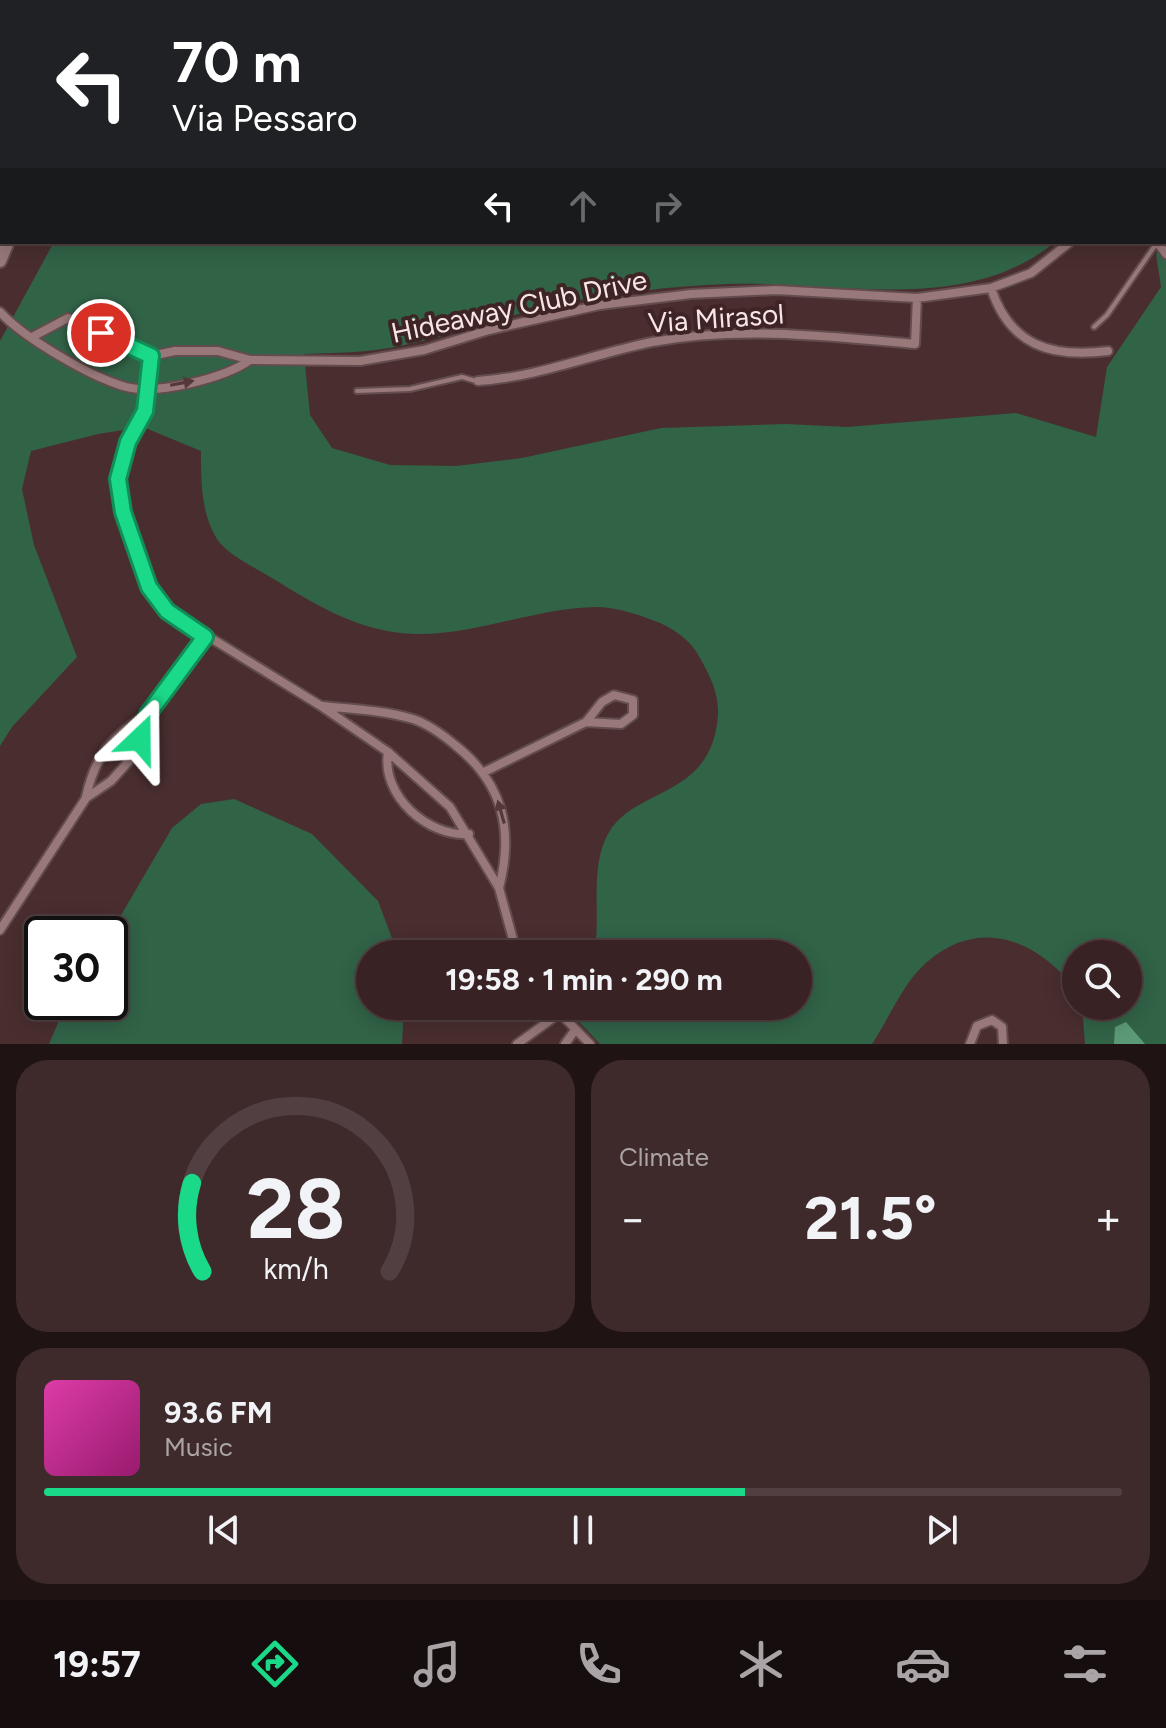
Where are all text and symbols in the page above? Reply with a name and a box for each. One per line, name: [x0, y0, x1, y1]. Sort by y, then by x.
text: 70 m: [172, 29, 302, 96]
icon: left: [40, 32, 144, 136]
text: Via Pessaro: [172, 97, 358, 140]
icon: left: [477, 184, 521, 228]
icon: ahead: [561, 184, 605, 228]
icon: right: [645, 184, 689, 228]
street label: Hideaway Club Drive: [388, 262, 650, 350]
street label: Via Mirasol: [647, 296, 785, 340]
pin: [67, 299, 135, 367]
icon: arrive: [79, 311, 123, 355]
one-way arrow: [170, 377, 195, 389]
position arrow: [98, 697, 182, 781]
one-way arrow: [494, 799, 507, 823]
speed limit sign: 30: [24, 916, 128, 1020]
map controls: [1062, 940, 1142, 1020]
button: search: [1062, 940, 1142, 1020]
text: 19:58 · 1 min · 290 m: [445, 961, 723, 998]
text: Climate: [619, 1141, 709, 1173]
text: 28: [246, 1159, 345, 1259]
text: 21.5°: [804, 1182, 937, 1254]
text: −: [619, 1192, 646, 1245]
text: +: [1095, 1192, 1122, 1245]
text: km/h: [263, 1252, 328, 1286]
text: 93.6 FM: [164, 1394, 272, 1431]
text: Music: [164, 1431, 233, 1463]
icon: previous: [202, 1508, 246, 1552]
icon: pause: [561, 1508, 605, 1552]
icon: next: [920, 1508, 964, 1552]
icon: directions: [247, 1636, 303, 1692]
icon: music: [409, 1636, 465, 1692]
icon: phone: [571, 1636, 627, 1692]
icon: climate: [733, 1636, 789, 1692]
icon: car: [895, 1636, 951, 1692]
icon: filters: [1057, 1636, 1113, 1692]
text: 19:57: [53, 1643, 141, 1686]

